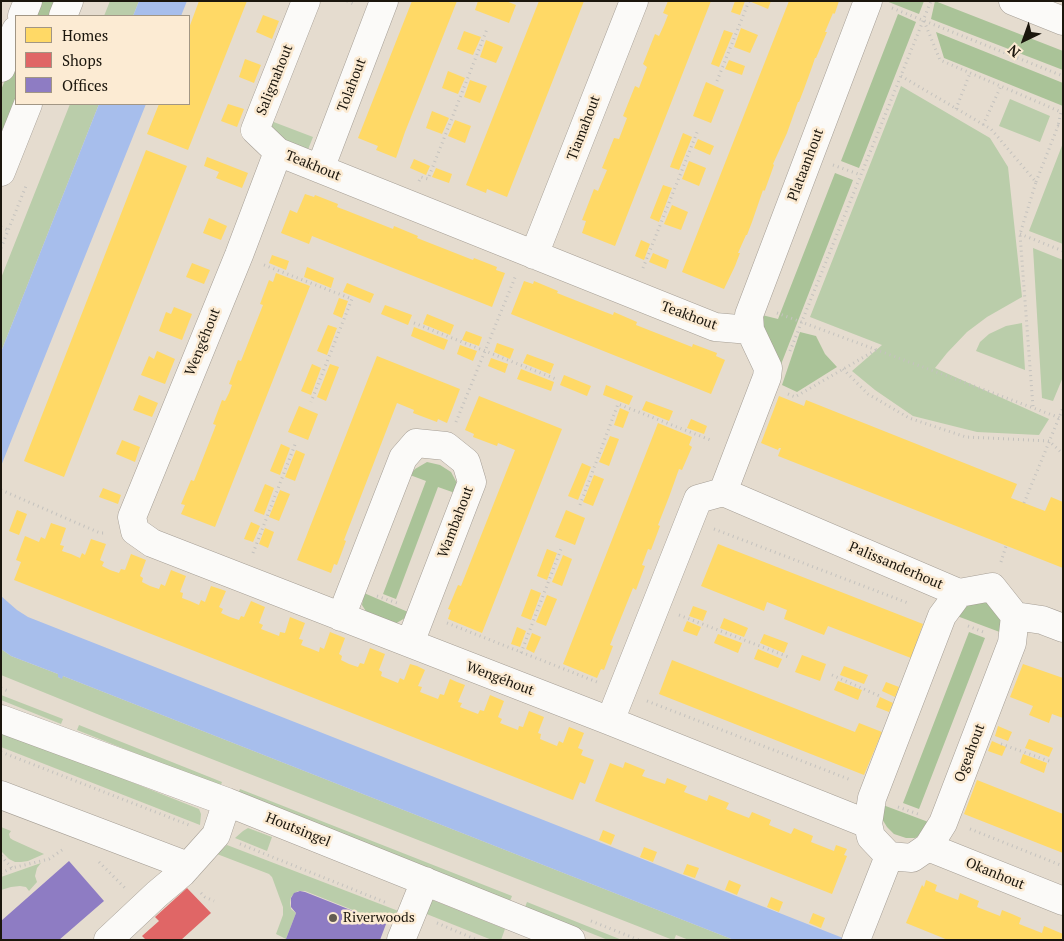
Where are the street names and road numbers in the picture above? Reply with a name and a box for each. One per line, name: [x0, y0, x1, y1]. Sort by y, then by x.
street label: Salignahout: [253, 42, 297, 118]
street label: Tolahout: [334, 56, 370, 114]
street label: Tiamahout: [564, 93, 604, 163]
street label: Plataanhout: [784, 126, 828, 204]
street label: Teakhout: [283, 147, 343, 185]
street label: Teakhout: [659, 298, 719, 334]
street label: Wengéhout: [182, 306, 224, 378]
street label: Wambahout: [435, 484, 477, 560]
street label: Palissanderhout: [846, 539, 946, 593]
street label: Wengéhout: [464, 658, 536, 700]
street label: Ogeahout: [951, 722, 989, 784]
street label: Houtsingel: [263, 809, 333, 851]
street label: Okanhout: [963, 855, 1027, 893]

